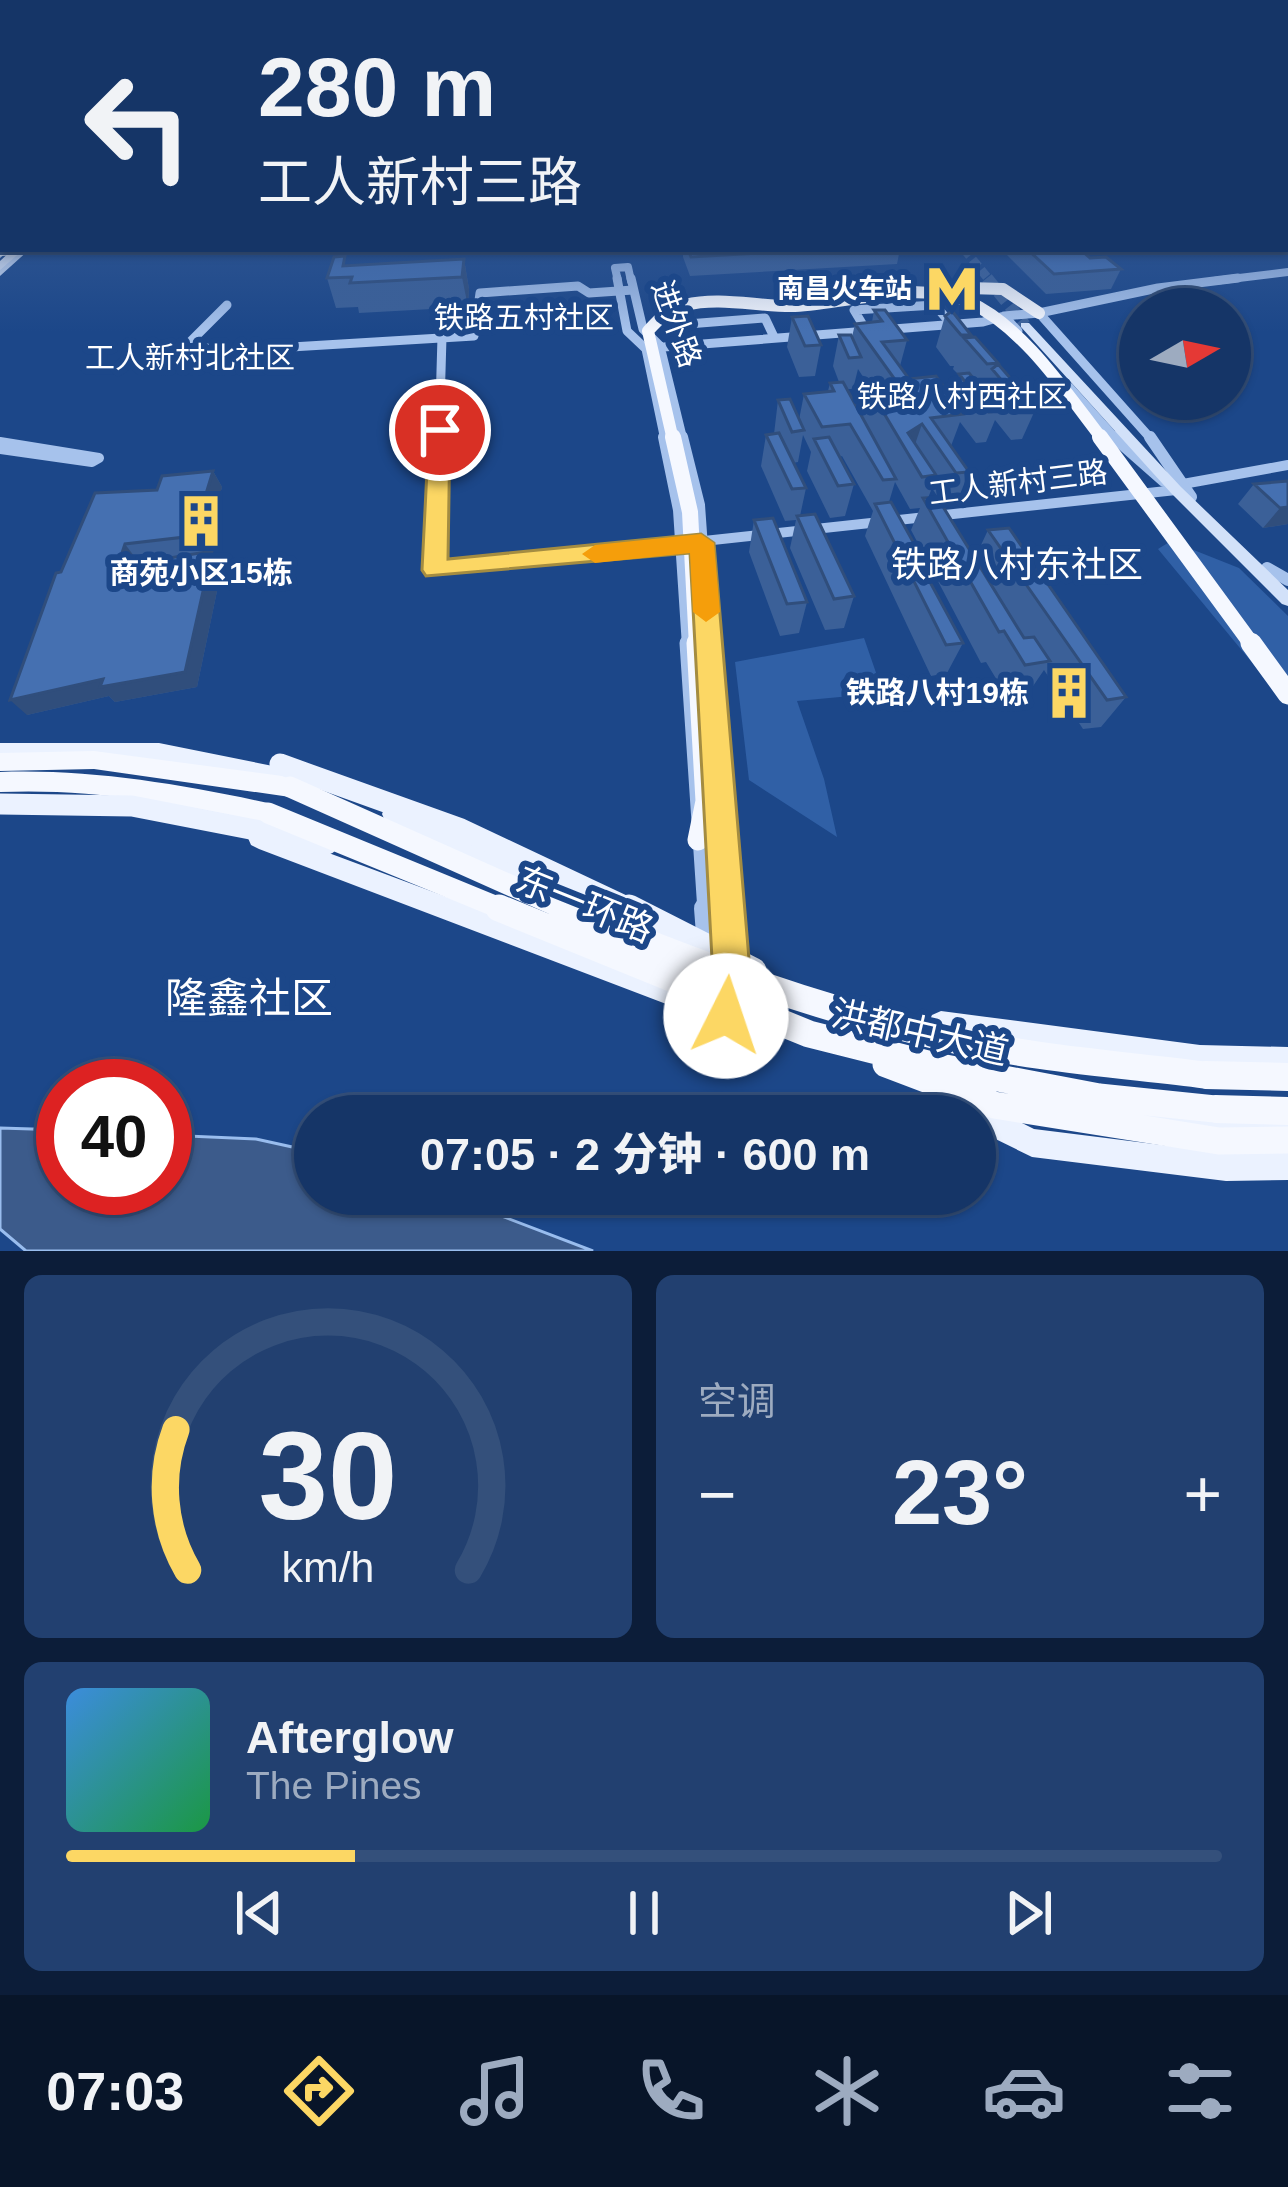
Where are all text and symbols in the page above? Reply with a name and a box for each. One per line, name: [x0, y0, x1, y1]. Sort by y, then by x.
text: 280 m: [258, 40, 496, 134]
icon: left: [60, 48, 216, 204]
text: 工人新村三路: [258, 152, 582, 212]
metro station icon: 南昌火车站: [923, 260, 981, 318]
place label: 南昌火车站: [777, 274, 912, 304]
street label: 进外路: [646, 276, 707, 372]
north arrow: [1119, 288, 1251, 420]
map controls: [1119, 288, 1251, 420]
district label: 铁路五村社区: [434, 301, 614, 334]
district label: 工人新村北社区: [85, 341, 295, 374]
pin: [389, 379, 491, 481]
district label: 铁路八村西社区: [857, 380, 1067, 413]
icon: arrive: [407, 397, 473, 463]
street label: 工人新村三路: [927, 455, 1109, 510]
building icon: 商苑小区15栋: [172, 492, 230, 550]
district label: 铁路八村东社区: [891, 544, 1143, 585]
place label: 商苑小区15栋: [109, 556, 293, 589]
building icon: 铁路八村19栋: [1040, 664, 1098, 722]
place label: 铁路八村19栋: [846, 676, 1029, 709]
street label: 东一环路: [510, 858, 659, 950]
position arrow: [663, 953, 789, 1079]
district label: 隆鑫社区: [165, 975, 333, 1022]
street label: 洪都中大道: [828, 992, 1012, 1073]
speed limit sign: 40: [36, 1059, 192, 1215]
text: 07:05 · 2 分钟 · 600 m: [420, 1129, 870, 1180]
text: 空调: [698, 1380, 776, 1423]
text: 30: [259, 1406, 397, 1545]
text: 23°: [892, 1443, 1028, 1543]
text: −: [698, 1457, 737, 1531]
text: +: [1183, 1457, 1222, 1531]
text: km/h: [282, 1542, 374, 1590]
text: Afterglow: [246, 1712, 454, 1763]
text: The Pines: [246, 1764, 422, 1807]
icon: previous: [226, 1880, 292, 1946]
icon: pause: [611, 1880, 677, 1946]
icon: next: [996, 1880, 1062, 1946]
icon: directions: [277, 2049, 361, 2133]
icon: music: [453, 2049, 537, 2133]
icon: phone: [629, 2049, 713, 2133]
icon: climate: [805, 2049, 889, 2133]
icon: car: [982, 2049, 1066, 2133]
icon: filters: [1158, 2049, 1242, 2133]
text: 07:03: [46, 2061, 184, 2121]

